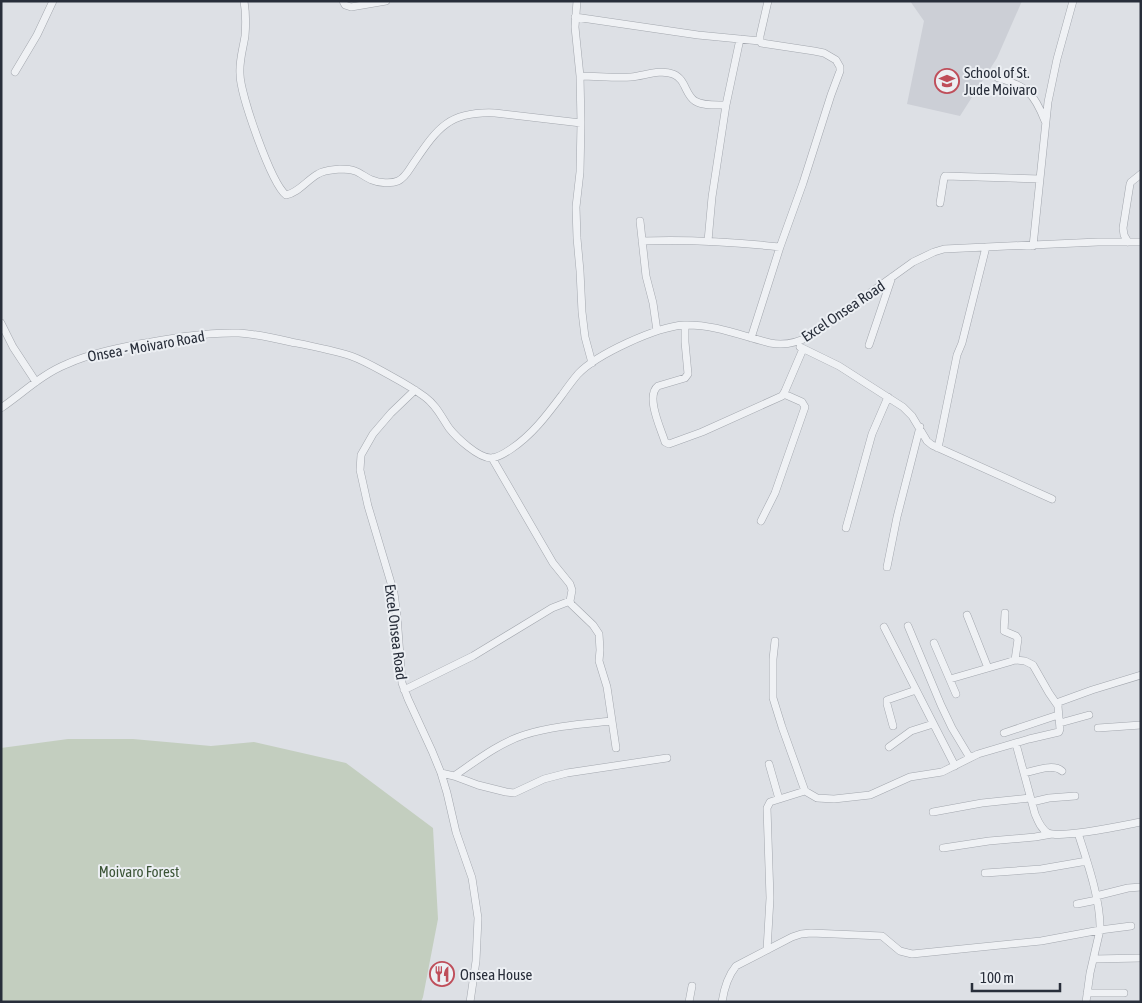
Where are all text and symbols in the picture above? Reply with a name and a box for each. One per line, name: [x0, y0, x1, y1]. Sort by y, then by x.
place label: School of St. Jude Moivaro: [964, 64, 1037, 98]
school or university icon: School of St. Jude Moivaro: [934, 68, 960, 94]
street label: Excel Onsea Road: [798, 277, 888, 345]
street label: Onsea - Moivaro Road: [86, 327, 206, 365]
street label: Excel Onsea Road: [382, 583, 410, 681]
park label: Moivaro Forest: [99, 863, 179, 880]
scale bar: [972, 960, 1060, 992]
restaurant icon: Onsea House: [429, 961, 455, 987]
place label: Onsea House: [460, 966, 532, 983]
text: 100 m: [980, 969, 1014, 986]

